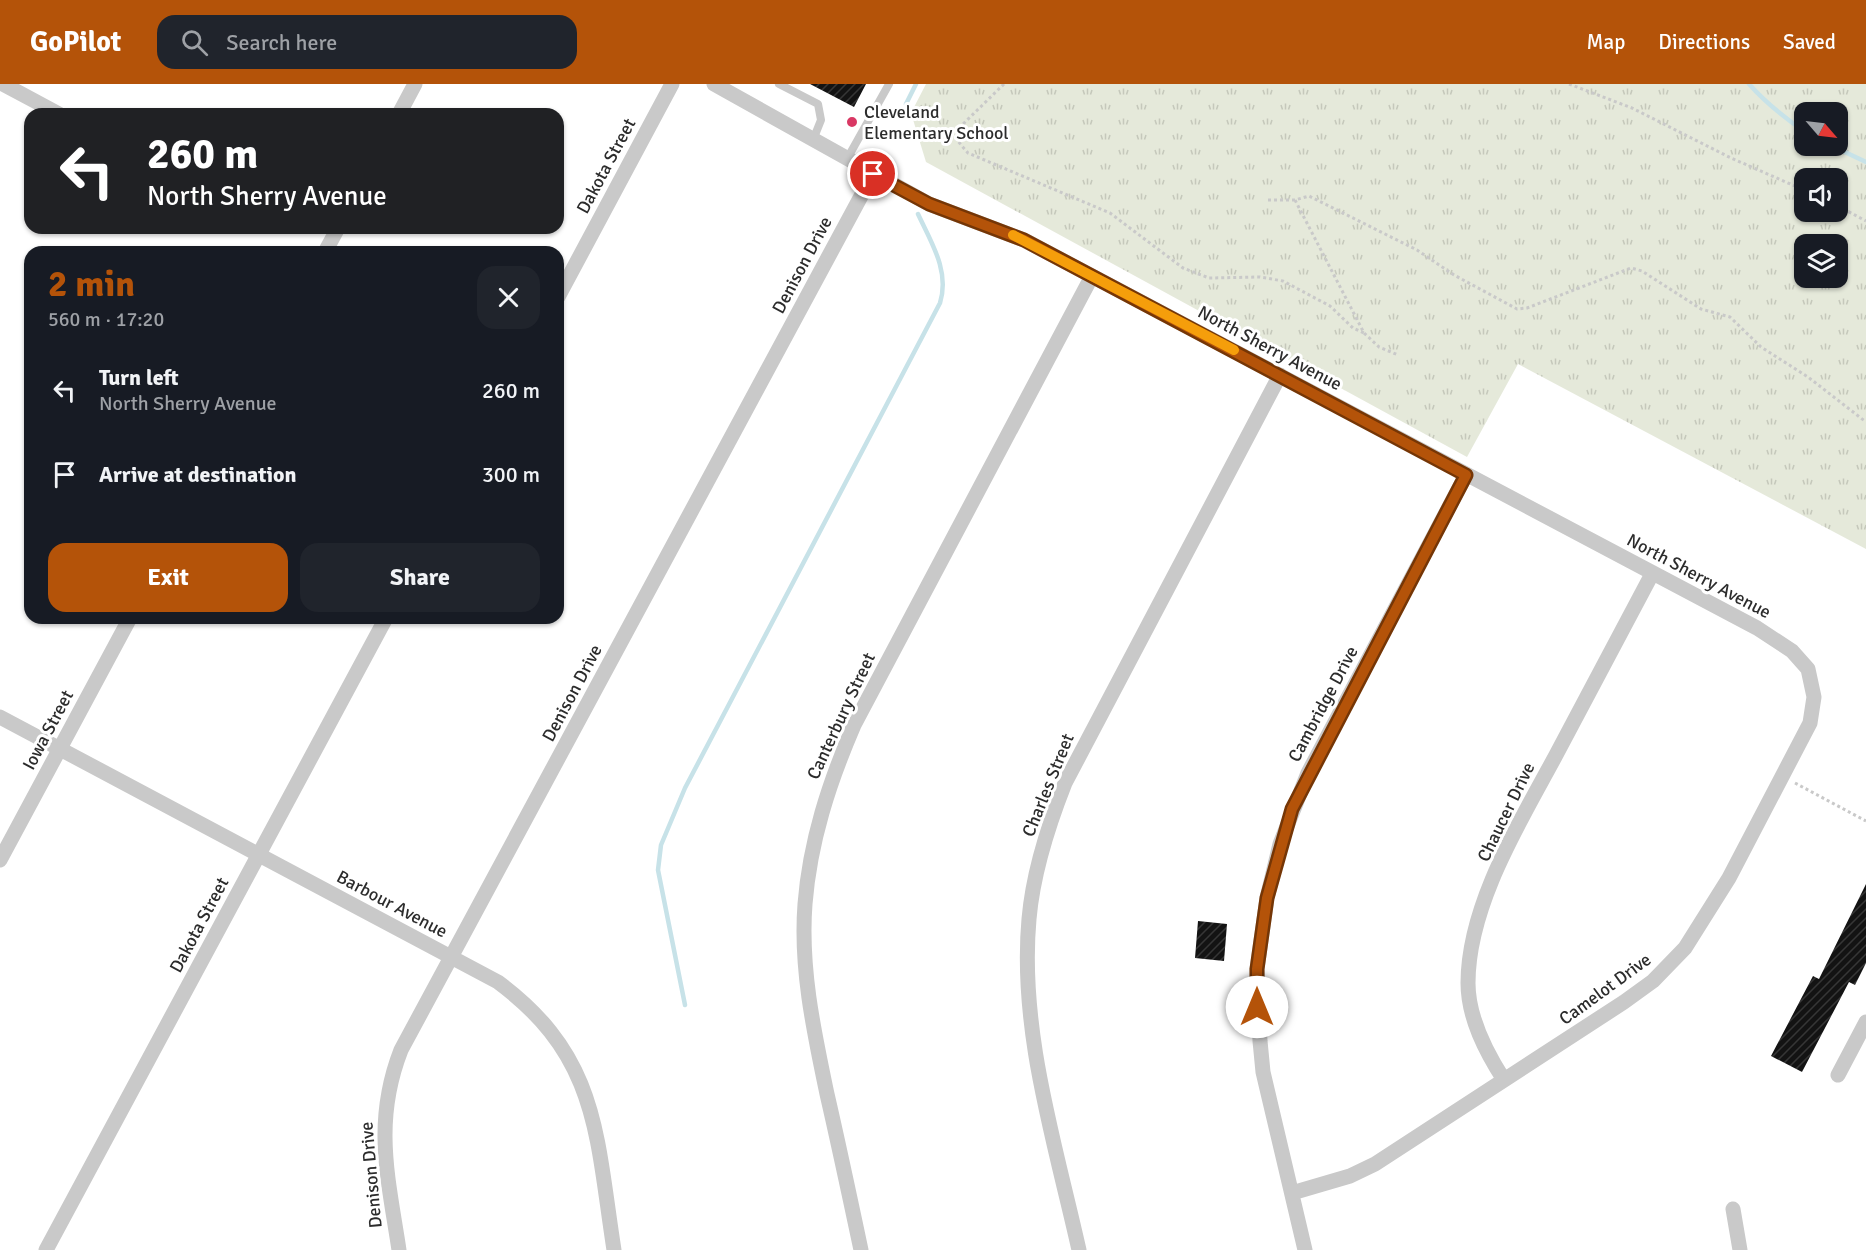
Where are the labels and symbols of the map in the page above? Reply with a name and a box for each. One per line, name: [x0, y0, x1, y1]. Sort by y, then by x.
place label: Cleveland Elementary School: [864, 101, 1009, 144]
north arrow: [1794, 102, 1848, 156]
street label: Dakota Street: [572, 115, 640, 217]
marker: Cleveland Elementary School: [845, 115, 859, 129]
pin: [847, 148, 898, 199]
street label: Denison Drive: [767, 213, 837, 317]
street label: North Sherry Avenue: [1194, 301, 1346, 395]
street label: North Sherry Avenue: [1623, 529, 1775, 623]
street label: Denison Drive: [537, 641, 607, 745]
street label: Cambridge Drive: [1283, 642, 1363, 766]
street label: Canterbury Street: [802, 649, 880, 783]
street label: Iowa Street: [18, 686, 78, 774]
street label: Charles Street: [1017, 730, 1079, 840]
street label: Chaucer Drive: [1472, 759, 1540, 865]
street label: Barbour Avenue: [333, 866, 451, 942]
street label: Dakota Street: [165, 874, 233, 976]
street label: Camelot Drive: [1555, 948, 1655, 1030]
position arrow: [1225, 975, 1289, 1039]
street label: Denison Drive: [355, 1121, 387, 1229]

